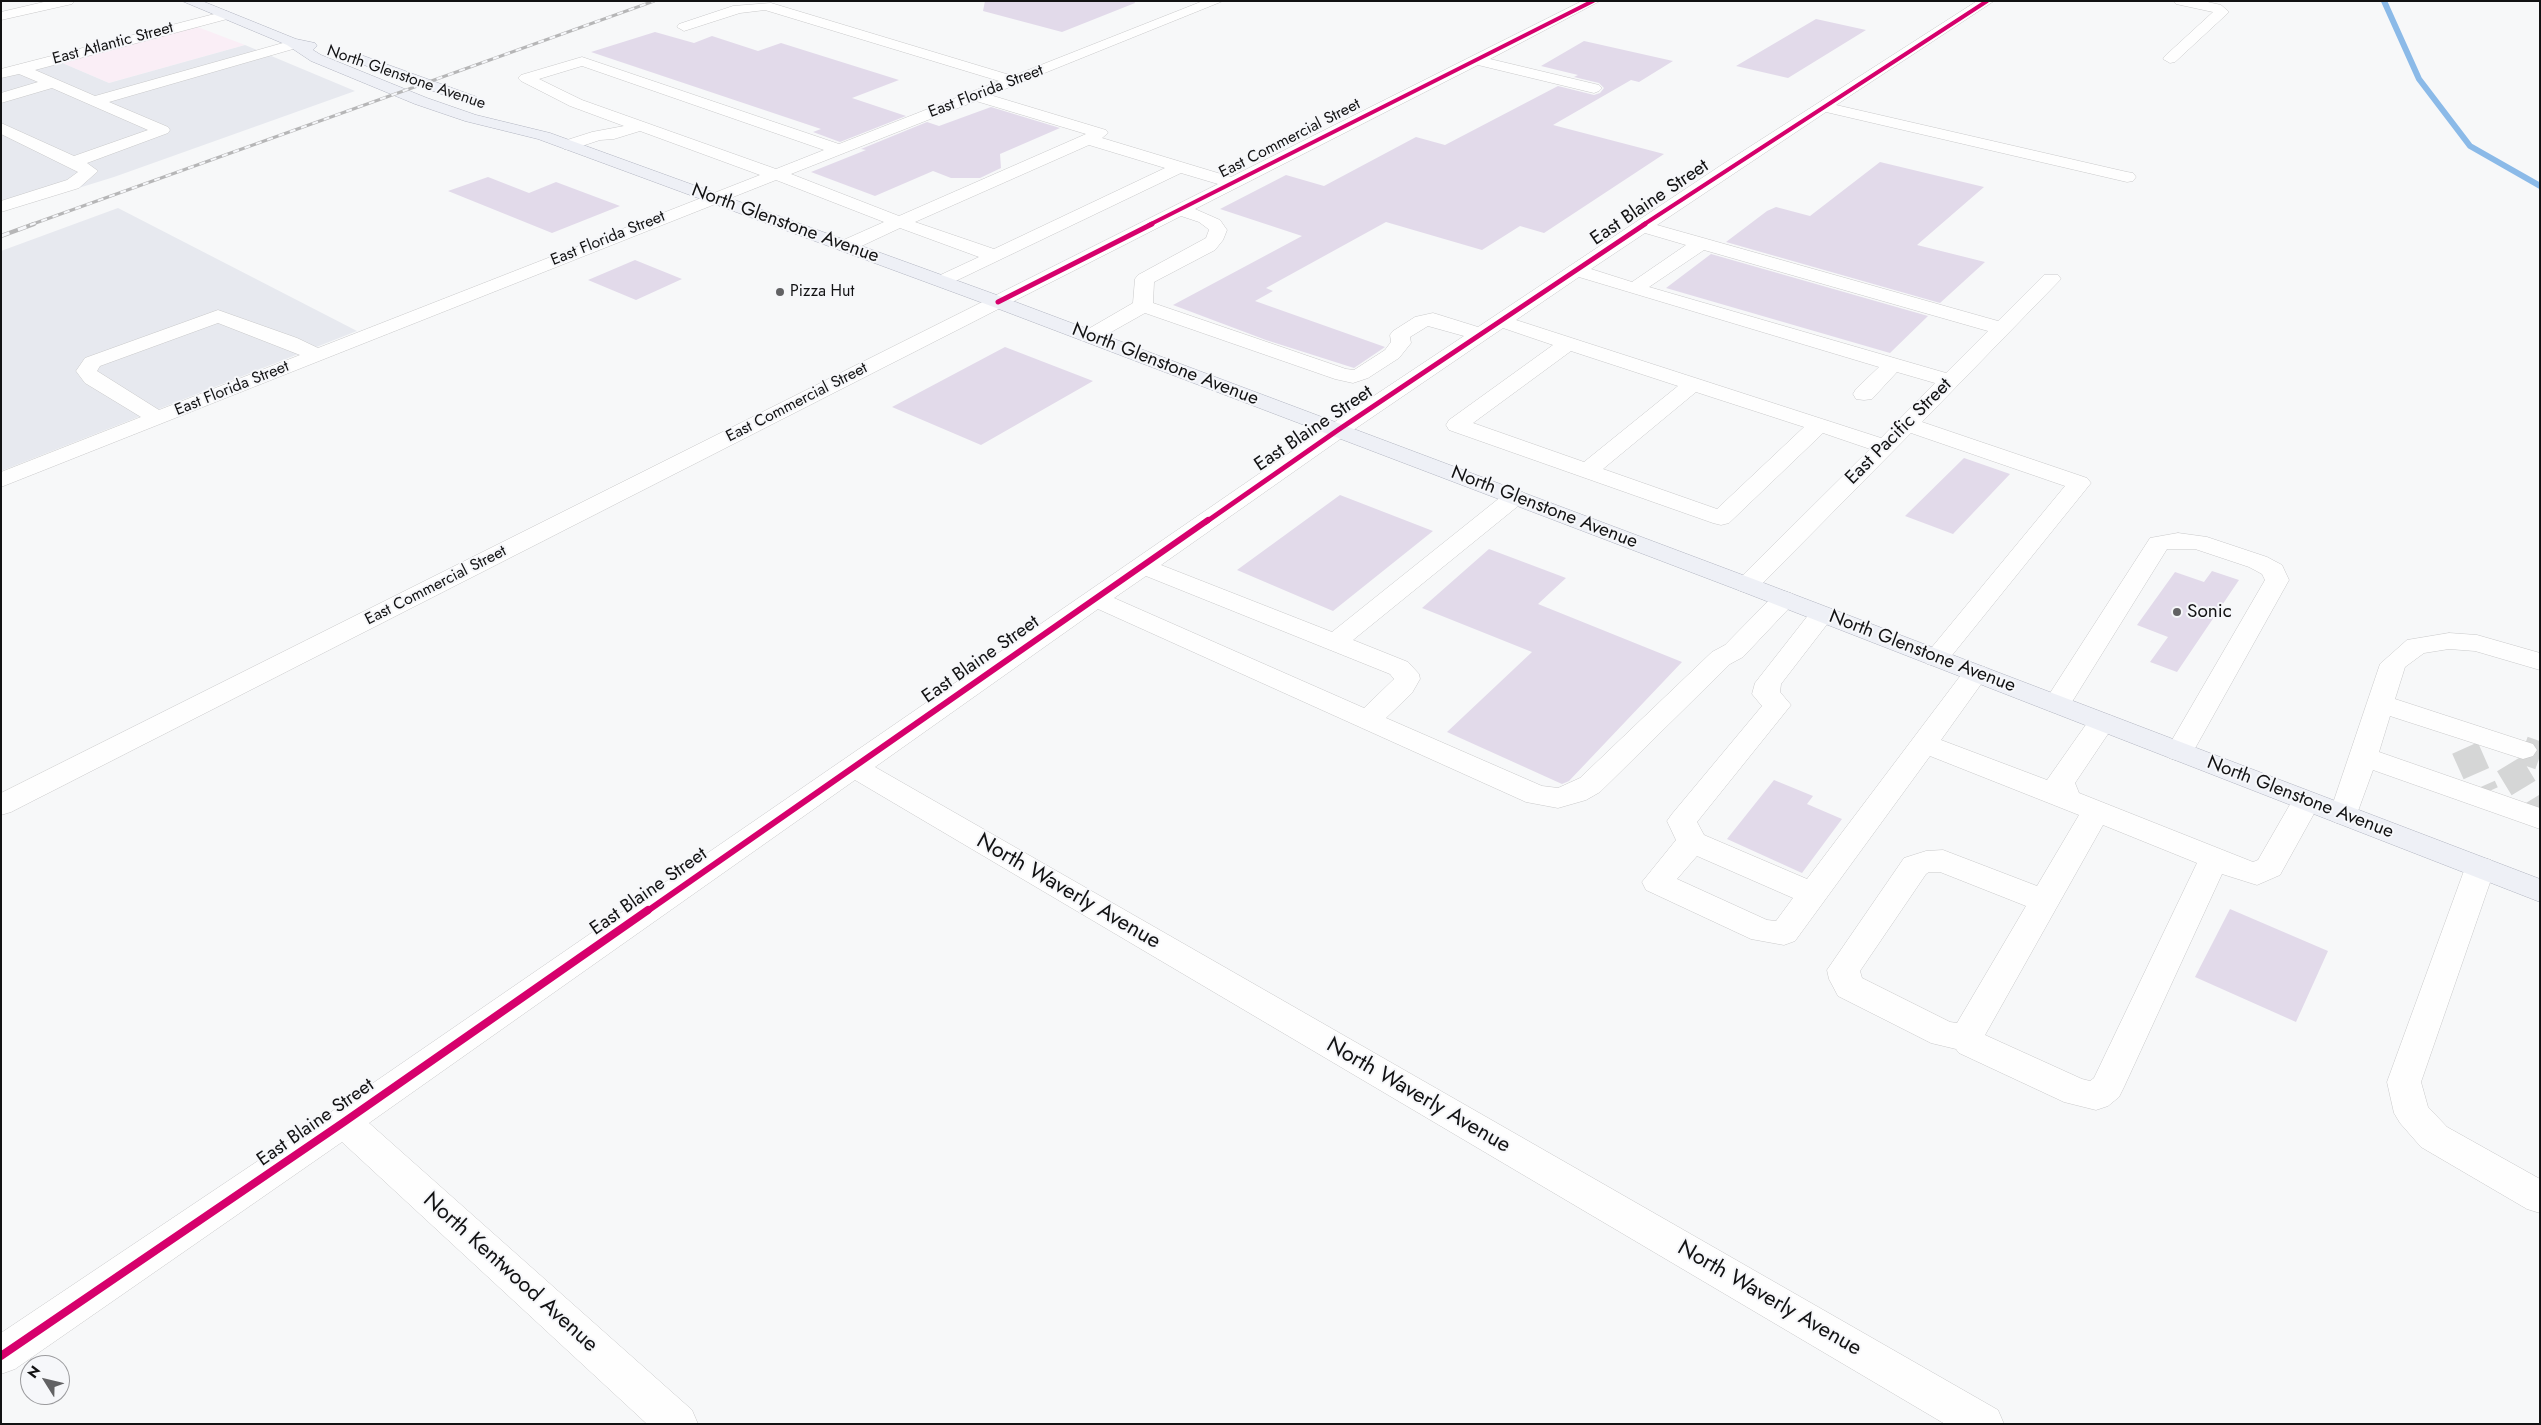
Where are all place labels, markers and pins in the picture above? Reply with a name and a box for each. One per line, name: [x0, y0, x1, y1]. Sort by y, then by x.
place label: Pizza Hut: [790, 282, 854, 302]
marker: Pizza Hut: [774, 286, 786, 298]
place label: Sonic: [2187, 601, 2232, 623]
marker: Sonic: [2171, 606, 2183, 618]

